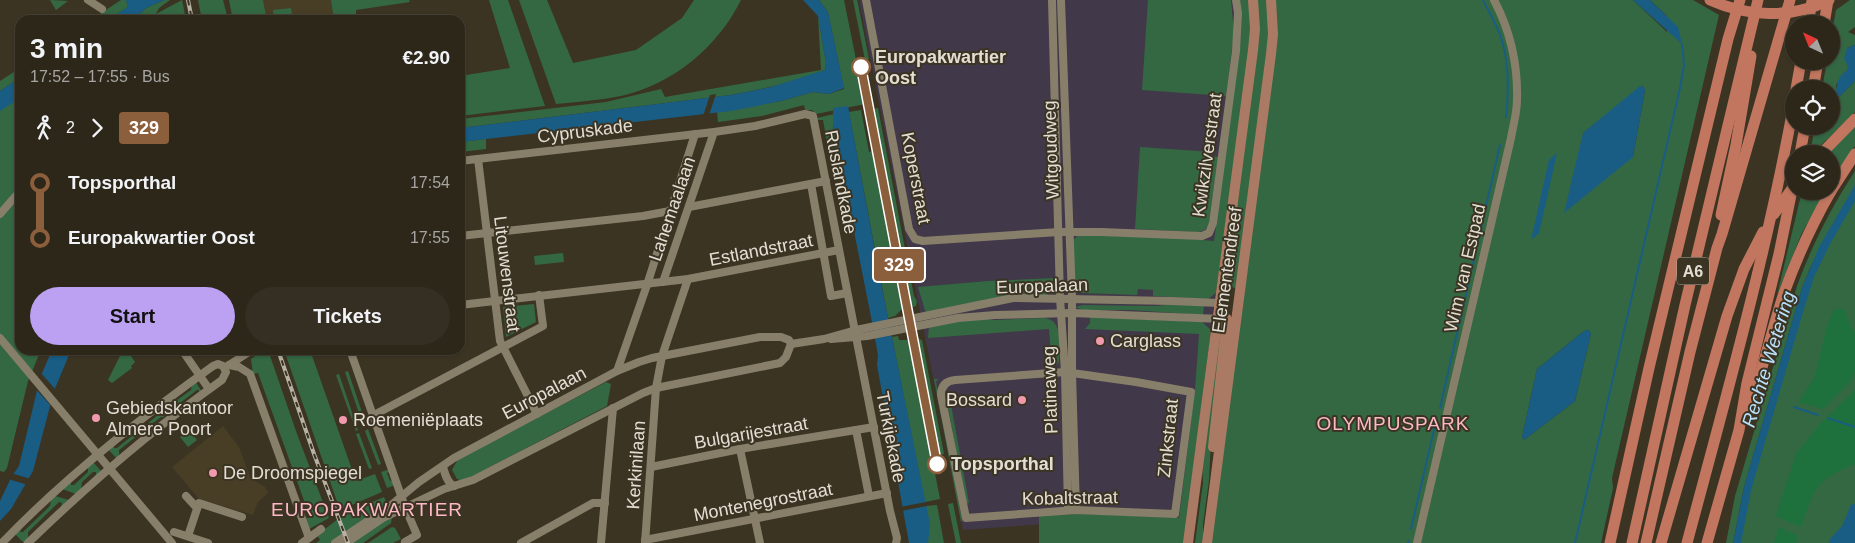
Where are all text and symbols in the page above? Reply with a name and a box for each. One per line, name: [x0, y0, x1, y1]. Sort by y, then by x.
north arrow: [1785, 15, 1840, 70]
map controls: [1785, 15, 1840, 200]
text: 3 min: [30, 33, 103, 64]
text: €2.90: [402, 47, 450, 68]
place label: Europakwartier Oost: [875, 47, 1006, 88]
marker: Europakwartier Oost: [851, 57, 871, 77]
text: 17:52 – 17:55 · Bus: [30, 68, 170, 85]
button: locate: [1785, 80, 1840, 135]
street label: Kwikzilverstraat: [1188, 92, 1226, 218]
street label: Witgoudweg: [1039, 100, 1063, 200]
icon: walk: [30, 114, 58, 142]
icon: forward: [83, 114, 111, 142]
street label: Cypruskade: [536, 115, 634, 147]
text: 329: [129, 118, 159, 138]
text: 2: [66, 119, 75, 136]
street label: Ruslandkade: [821, 129, 861, 235]
street label: Koperstraat: [897, 130, 935, 226]
button: layers: [1785, 145, 1840, 200]
street label: Lahemaalaan: [645, 154, 699, 264]
text: Topsporthal: [68, 172, 176, 193]
text: 17:54: [410, 174, 450, 191]
street label: Wim van Estpad: [1441, 202, 1489, 334]
street label: Elementendreef: [1208, 205, 1246, 334]
street label: Litouwenstraat: [490, 215, 524, 333]
text: Europakwartier Oost: [68, 227, 255, 248]
text: 17:55: [410, 229, 450, 246]
street label: Estlandstraat: [708, 230, 814, 270]
line badge: 329: [870, 249, 928, 281]
text: 329: [884, 255, 914, 275]
road number: A6: [1677, 258, 1709, 284]
street label: Europalaan: [996, 274, 1088, 298]
button: Start: [30, 287, 235, 345]
button: Tickets: [245, 287, 450, 345]
water label: Rechte Wetering: [1738, 288, 1799, 430]
place label: Carglass: [1110, 331, 1181, 351]
marker: Carglass: [1094, 335, 1106, 347]
street label: Platinaweg: [1038, 346, 1062, 434]
street label: Europalaan: [499, 363, 589, 423]
street label: Turkijekade: [872, 390, 910, 484]
place label: Bossard: [946, 390, 1012, 410]
marker: Bossard: [1016, 394, 1028, 406]
place label: Gebiedskantoor Almere Poort: [106, 398, 233, 439]
street label: Zinkstraat: [1154, 398, 1182, 478]
place label: Roemeniëplaats: [353, 410, 483, 430]
marker: Gebiedskantoor Almere Poort: [90, 412, 102, 424]
street label: Bulgarijestraat: [693, 413, 809, 453]
district label: OLYMPUSPARK: [1317, 413, 1469, 434]
marker: Roemeniëplaats: [337, 414, 349, 426]
street label: Kerkinilaan: [623, 420, 649, 510]
marker: Topsporthal: [927, 454, 947, 474]
place label: Topsporthal: [951, 454, 1054, 474]
place label: De Droomspiegel: [223, 463, 362, 483]
marker: De Droomspiegel: [207, 467, 219, 479]
street label: Montenegrostraat: [692, 479, 834, 525]
street label: Kobaltstraat: [1022, 487, 1118, 509]
district label: EUROPAKWARTIER: [271, 499, 463, 520]

